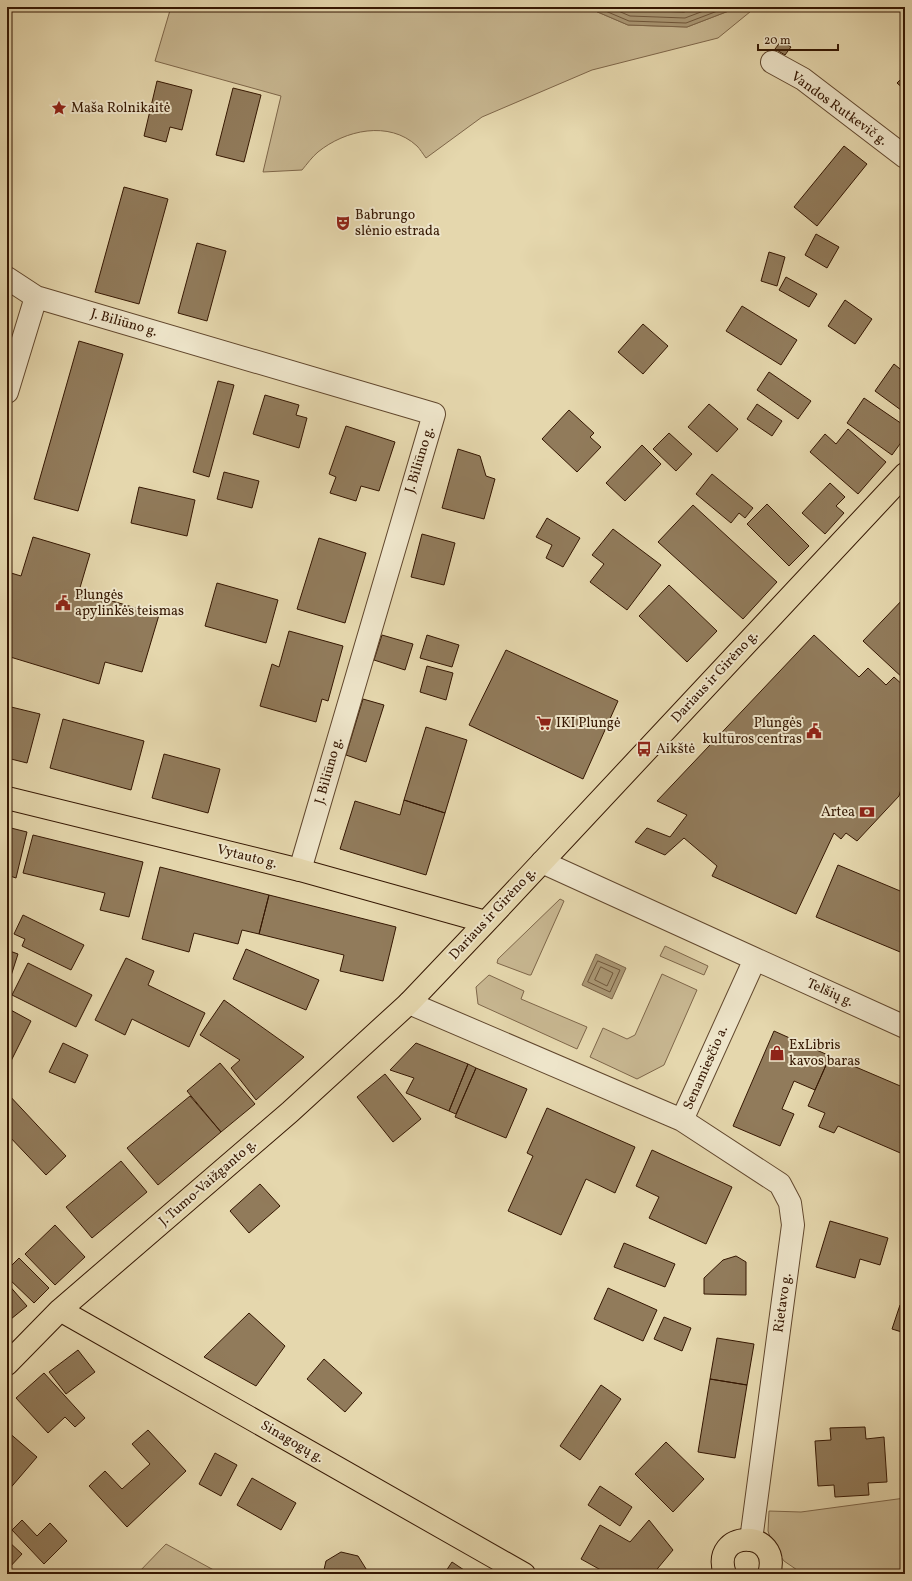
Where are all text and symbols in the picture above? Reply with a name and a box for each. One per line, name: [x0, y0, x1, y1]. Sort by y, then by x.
scale bar: [758, 26, 838, 52]
text: 20 m: [764, 33, 791, 49]
street label: Vandos Rutkevič g.: [787, 67, 891, 151]
place icon: Maša Rolnikaitė: [50, 99, 68, 117]
place label: Maša Rolnikaitė: [71, 99, 171, 118]
place label: Babrungo slėnio estrada: [355, 206, 440, 241]
theatre icon: Babrungo slėnio estrada: [334, 214, 352, 232]
street label: J. Biliūno g.: [88, 304, 160, 342]
street label: J. Biliūno g.: [401, 424, 439, 496]
place label: Plungės apylinkės teismas: [75, 586, 184, 621]
public building icon: Plungės apylinkės teismas: [54, 594, 72, 612]
street label: Dariaus ir Girėno g.: [667, 627, 763, 727]
supermarket icon: IKI Plungė: [535, 714, 553, 732]
place label: IKI Plungė: [556, 714, 621, 733]
place label: Plungės kultūros centras: [702, 714, 802, 749]
public building icon: Plungės kultūros centras: [805, 722, 823, 740]
street label: J. Biliūno g.: [310, 735, 348, 807]
bus stop icon: Aikštė: [635, 740, 653, 758]
place label: Aikštė: [656, 740, 695, 759]
place label: Artea: [821, 803, 855, 822]
bank icon: Artea: [858, 803, 876, 821]
street label: Vytauto g.: [215, 840, 279, 874]
street label: Dariaus ir Girėno g.: [445, 864, 541, 964]
street label: Telšių g.: [804, 974, 856, 1012]
street label: Senamiesčio a.: [679, 1023, 733, 1113]
place label: ExLibris kavos baras: [789, 1036, 860, 1071]
shop icon: ExLibris kavos baras: [768, 1044, 786, 1062]
street label: J. Tumo-Vaižganto g.: [155, 1135, 261, 1231]
street label: Rietavo g.: [769, 1272, 797, 1334]
street label: Sinagogų g.: [257, 1416, 327, 1468]

